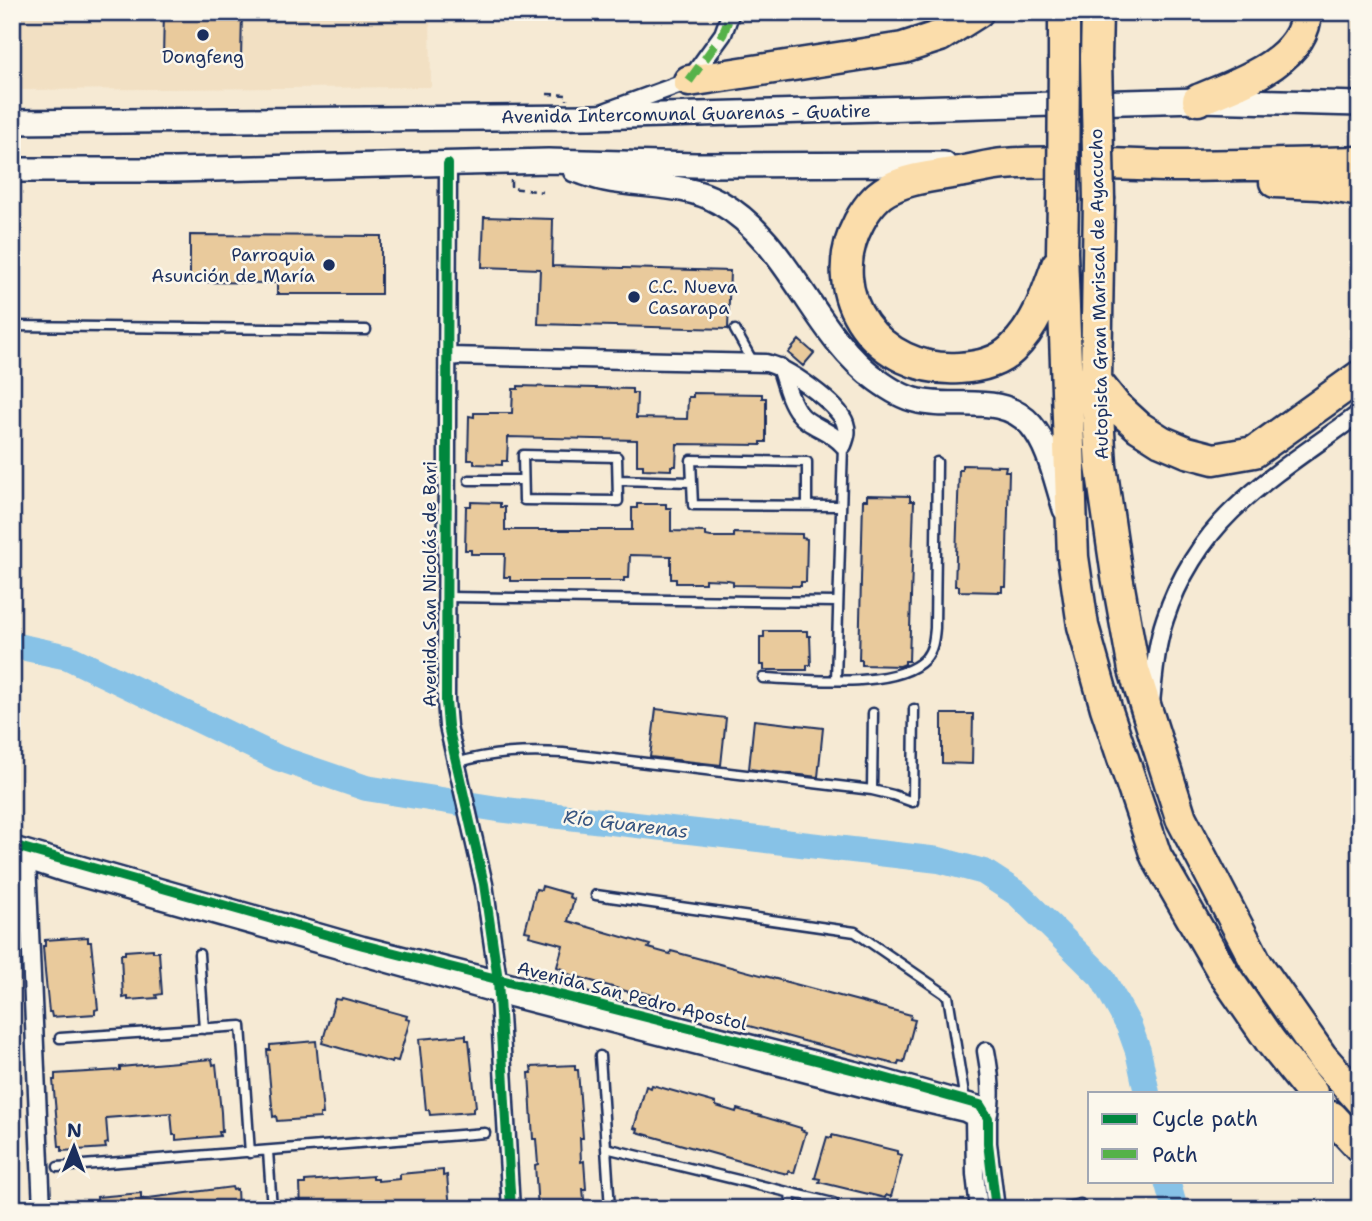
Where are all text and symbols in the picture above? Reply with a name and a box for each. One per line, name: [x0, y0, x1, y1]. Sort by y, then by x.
marker: Dongfeng: [195, 27, 211, 43]
place label: Dongfeng: [162, 45, 244, 69]
street label: Avenida Intercomunal Guarenas - Guatire: [501, 99, 871, 129]
street label: Autopista Gran Mariscal de Ayacucho: [1084, 128, 1114, 460]
place label: Parroquia Asunción de María: [151, 243, 315, 288]
marker: Parroquia Asunción de María: [321, 257, 337, 273]
place label: C.C. Nueva Casarapa: [648, 275, 738, 320]
marker: C.C. Nueva Casarapa: [626, 289, 642, 305]
street label: Avenida San Nicolás de Bari: [418, 461, 442, 707]
water label: Río Guarenas: [562, 804, 690, 844]
street label: Avenida San Pedro Apostol: [514, 956, 750, 1036]
legend: [1088, 1092, 1334, 1182]
text: Cycle path: [1152, 1105, 1258, 1133]
north arrow: [38, 1112, 108, 1182]
text: N: [67, 1118, 82, 1143]
text: Path: [1152, 1141, 1198, 1169]

